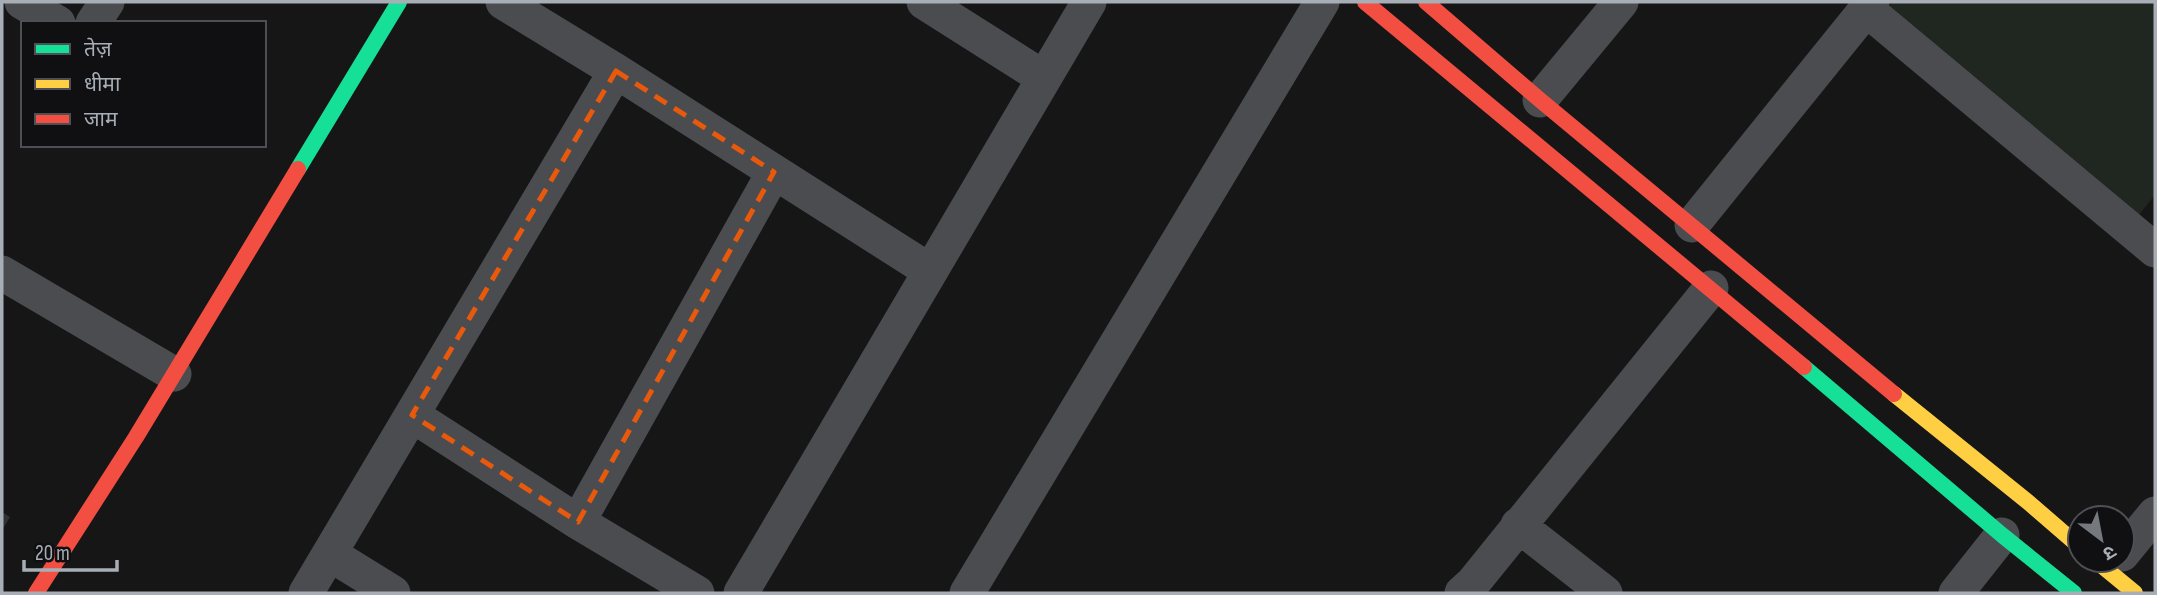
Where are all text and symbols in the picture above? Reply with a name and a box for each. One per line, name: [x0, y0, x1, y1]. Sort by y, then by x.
legend: [21, 21, 266, 147]
text: तेज़: [84, 37, 112, 62]
text: धीमा: [84, 72, 121, 97]
text: जाम: [84, 107, 118, 132]
north arrow: [2066, 504, 2136, 574]
scale bar: [24, 528, 117, 572]
text: उ: [2098, 539, 2120, 565]
text: 20 m: [35, 541, 70, 566]

